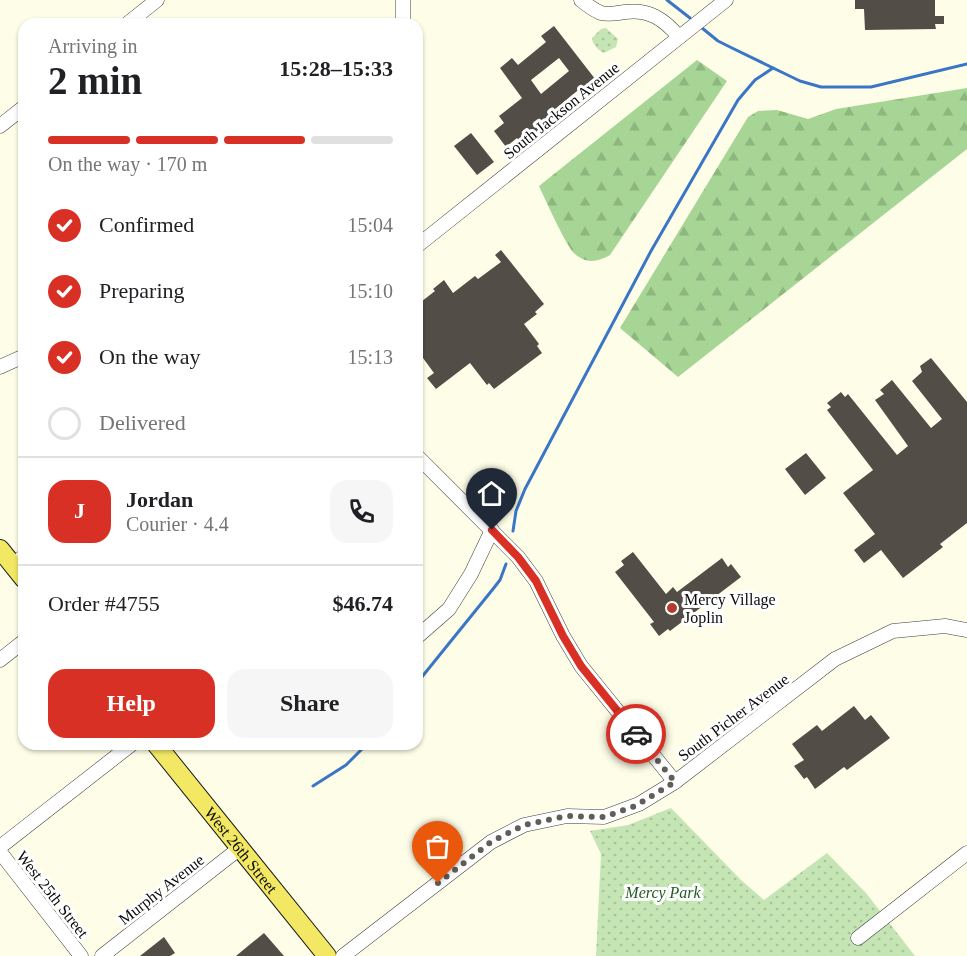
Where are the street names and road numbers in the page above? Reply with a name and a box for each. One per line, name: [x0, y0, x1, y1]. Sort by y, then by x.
street label: South Jackson Avenue: [500, 59, 622, 162]
street label: South Picher Avenue: [675, 670, 792, 764]
street label: West 26th Street: [201, 804, 281, 897]
street label: West 25th Street: [13, 848, 92, 941]
street label: Murphy Avenue: [115, 851, 208, 929]

